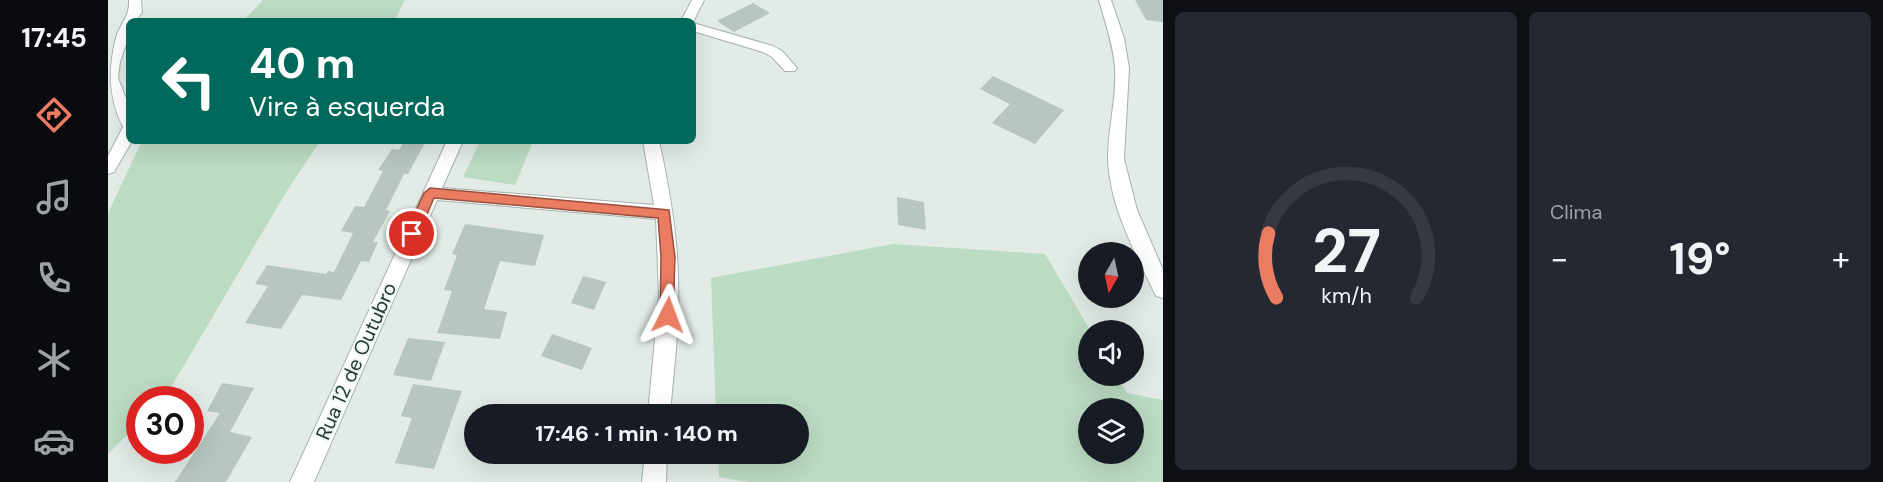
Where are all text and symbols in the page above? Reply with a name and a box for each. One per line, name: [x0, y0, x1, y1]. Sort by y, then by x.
text: 17:45: [21, 20, 87, 55]
text: 40 m: [249, 36, 355, 91]
icon: left: [150, 42, 228, 120]
text: Vire à esquerda: [249, 89, 445, 124]
icon: directions: [33, 94, 75, 136]
icon: music: [33, 176, 75, 218]
text: Clima: [1550, 199, 1602, 225]
pin: [386, 208, 437, 259]
text: 27: [1311, 210, 1381, 291]
icon: arrive: [395, 217, 428, 250]
text: 19°: [1669, 229, 1731, 288]
text: −: [1550, 237, 1568, 280]
text: +: [1832, 237, 1850, 280]
north arrow: [1078, 242, 1144, 308]
map controls: [1078, 242, 1144, 464]
icon: phone: [33, 257, 75, 299]
street label: Rua 12 de Outubro: [310, 278, 402, 444]
text: km/h: [1321, 282, 1371, 310]
position arrow: [636, 283, 700, 347]
button: sound: [1078, 320, 1144, 386]
icon: climate: [33, 339, 75, 381]
speed limit sign: 30: [126, 386, 204, 464]
button: layers: [1078, 398, 1144, 464]
text: 17:46 · 1 min · 140 m: [535, 419, 738, 448]
icon: car: [33, 420, 75, 462]

